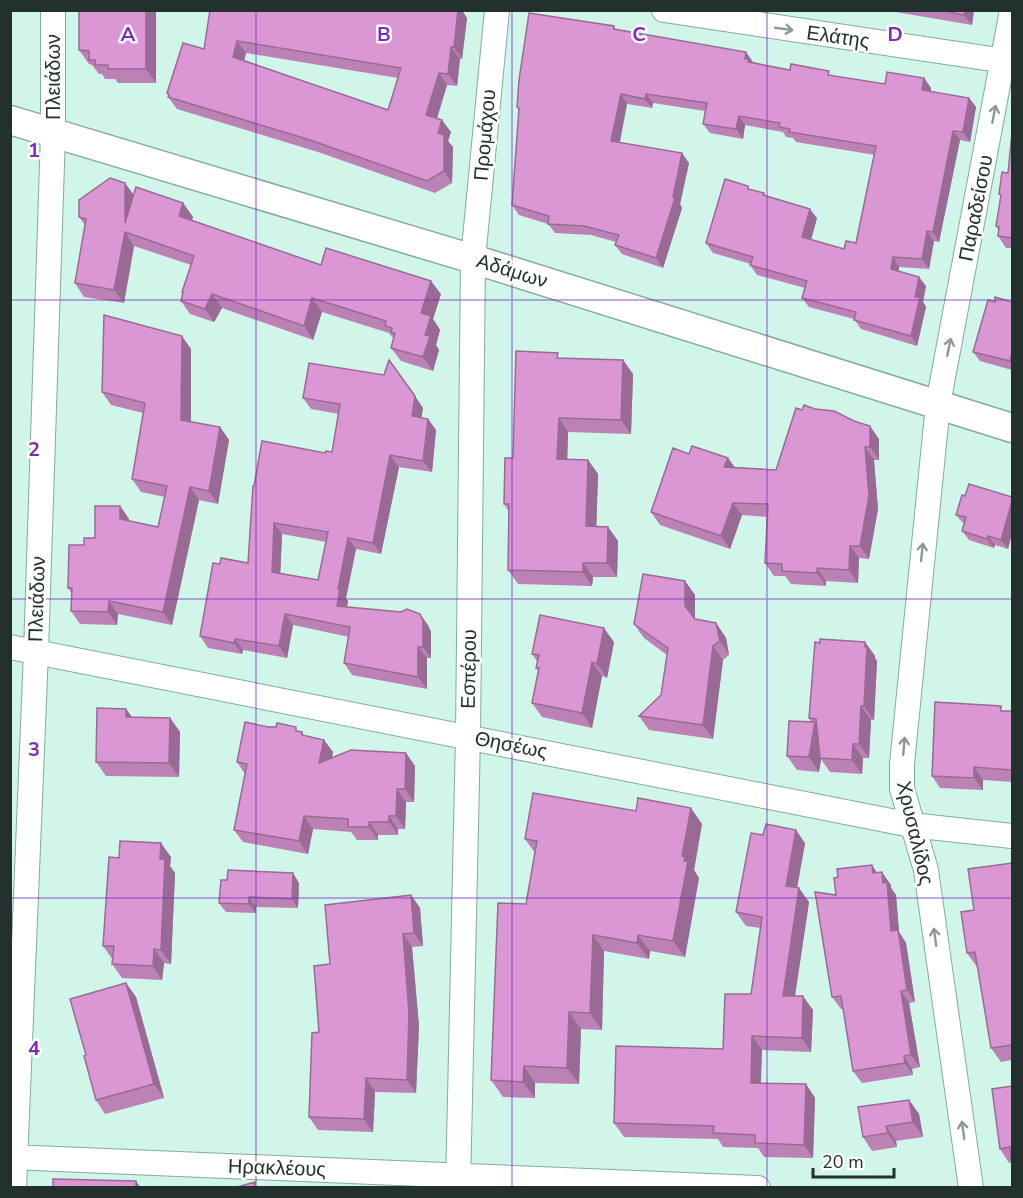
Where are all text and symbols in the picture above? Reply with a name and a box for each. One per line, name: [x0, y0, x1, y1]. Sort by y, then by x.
street label: Ελάτης: [805, 19, 872, 55]
text: A: [121, 21, 136, 48]
text: B: [377, 21, 391, 48]
text: C: [632, 21, 646, 48]
text: D: [887, 21, 903, 48]
one-way arrow: [774, 24, 794, 35]
street label: Πλειάδων: [40, 34, 67, 120]
street label: Προμάχου: [468, 88, 502, 182]
one-way arrow: [989, 105, 1000, 125]
text: 1: [28, 137, 40, 164]
street label: Παραδείσου: [952, 152, 1000, 264]
street label: Αδάμων: [473, 247, 551, 295]
one-way arrow: [944, 338, 955, 357]
text: 2: [28, 436, 40, 463]
one-way arrow: [917, 542, 928, 562]
street label: Πλειάδων: [22, 555, 52, 643]
street label: Εσπέρου: [455, 629, 483, 709]
street label: Θησέως: [472, 725, 550, 765]
text: 3: [28, 736, 40, 763]
one-way arrow: [899, 736, 910, 756]
street label: Χρυσαλίδος: [890, 778, 940, 888]
one-way arrow: [930, 927, 941, 947]
text: 4: [28, 1035, 40, 1062]
one-way arrow: [958, 1120, 969, 1140]
scale bar: [813, 1141, 894, 1179]
text: 20 m: [822, 1150, 864, 1174]
street label: Ηρακλέους: [228, 1153, 327, 1183]

